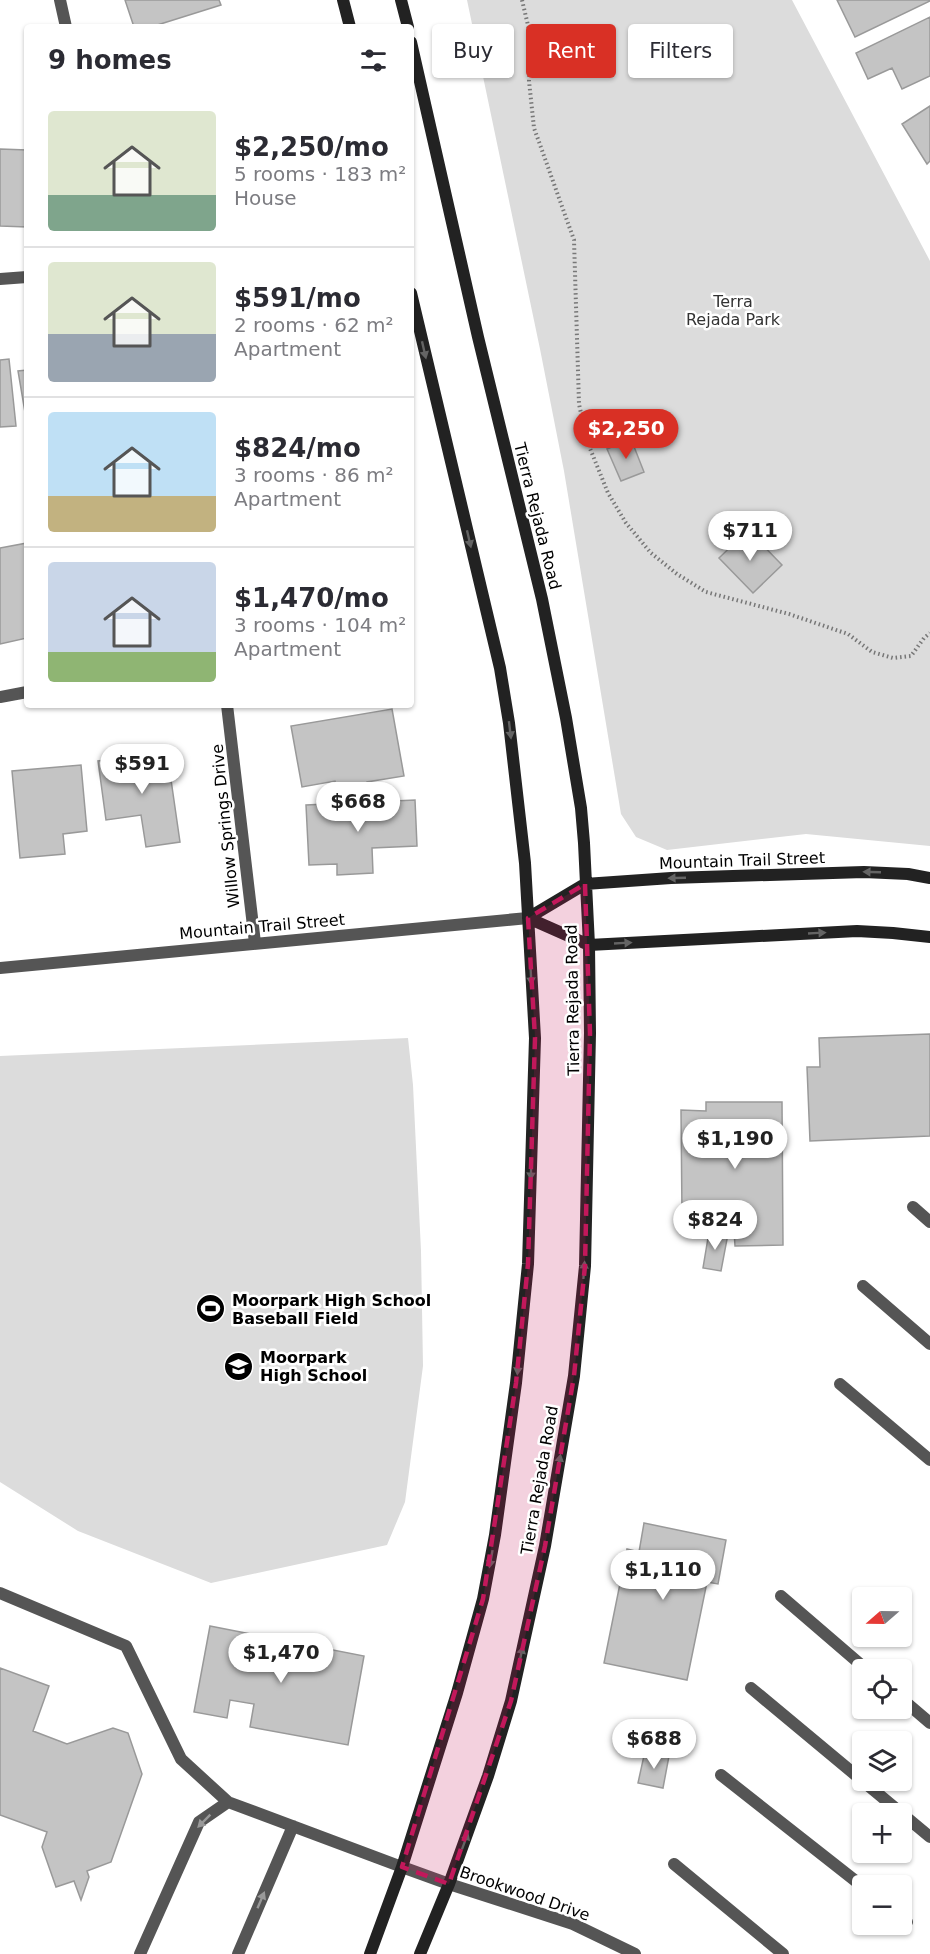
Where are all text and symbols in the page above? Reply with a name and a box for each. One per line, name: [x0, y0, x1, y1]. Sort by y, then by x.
chip: Buy: [432, 24, 514, 78]
chip: Rent: [526, 24, 616, 78]
chip: Filters: [628, 24, 733, 78]
icon: filters: [357, 44, 390, 77]
text: 9 homes: [48, 45, 172, 75]
text: $2,250/mo: [234, 132, 389, 162]
icon: home: [96, 135, 168, 207]
text: 5 rooms · 183 m²: [234, 162, 406, 186]
text: House: [234, 186, 297, 210]
text: $591/mo: [234, 283, 361, 313]
icon: home: [96, 286, 168, 358]
park label: Terra Rejada Park: [686, 292, 781, 329]
text: 2 rooms · 62 m²: [234, 313, 394, 337]
text: Apartment: [234, 337, 341, 361]
one-way arrow: [419, 341, 429, 359]
pin: $2,250: [577, 409, 675, 460]
text: $2,250: [587, 416, 665, 440]
text: $824/mo: [234, 433, 361, 463]
icon: home: [96, 436, 168, 508]
street label: Tierra Rejada Road: [510, 440, 565, 592]
text: 3 rooms · 86 m²: [234, 463, 394, 487]
text: Apartment: [234, 487, 341, 511]
pin: $711: [714, 511, 786, 562]
text: $711: [722, 518, 778, 542]
one-way arrow: [465, 530, 474, 549]
text: $1,470/mo: [234, 583, 389, 613]
icon: home: [96, 586, 168, 658]
text: 3 rooms · 104 m²: [234, 613, 406, 637]
text: Apartment: [234, 637, 341, 661]
one-way arrow: [505, 721, 514, 740]
street label: Willow Springs Drive: [207, 743, 244, 909]
pin: $591: [106, 744, 178, 795]
text: $591: [114, 751, 170, 775]
pin: $668: [322, 782, 394, 833]
text: $668: [330, 789, 386, 813]
street label: Mountain Trail Street: [659, 848, 825, 873]
one-way arrow: [862, 868, 881, 877]
one-way arrow: [668, 873, 687, 883]
street label: Mountain Trail Street: [179, 910, 346, 943]
street label: Tierra Rejada Road: [562, 924, 583, 1077]
one-way arrow: [808, 928, 827, 937]
one-way arrow: [613, 939, 632, 948]
one-way arrow: [526, 967, 536, 986]
pin: $1,190: [686, 1119, 784, 1170]
text: $1,190: [696, 1126, 774, 1150]
one-way arrow: [526, 1162, 535, 1181]
pin: $824: [679, 1200, 751, 1251]
text: $824: [687, 1207, 743, 1231]
one-way arrow: [579, 1261, 589, 1280]
place label: Moorpark High School Baseball Field: [232, 1291, 431, 1328]
sports icon: Moorpark High School Baseball Field: [195, 1293, 227, 1325]
place label: Moorpark High School: [260, 1348, 367, 1385]
school or university icon: Moorpark High School: [223, 1350, 255, 1382]
one-way arrow: [513, 1356, 523, 1375]
street label: Tierra Rejada Road: [517, 1404, 562, 1557]
one-way arrow: [555, 1454, 564, 1473]
one-way arrow: [486, 1549, 495, 1568]
pin: $1,110: [614, 1550, 712, 1601]
text: $1,110: [624, 1557, 702, 1581]
north arrow: [852, 1587, 912, 1647]
map controls: [852, 1587, 912, 1935]
pin: $1,470: [232, 1633, 330, 1684]
text: $1,470: [242, 1640, 320, 1664]
one-way arrow: [517, 1645, 526, 1664]
button: locate: [852, 1659, 912, 1719]
pin: $688: [618, 1719, 690, 1770]
text: $688: [626, 1726, 682, 1750]
button: layers: [852, 1731, 912, 1791]
button: +: [852, 1803, 912, 1863]
one-way arrow: [197, 1814, 211, 1828]
one-way arrow: [460, 1832, 470, 1850]
street label: Brookwood Drive: [457, 1862, 593, 1925]
button: −: [852, 1875, 912, 1935]
one-way arrow: [256, 1891, 266, 1909]

